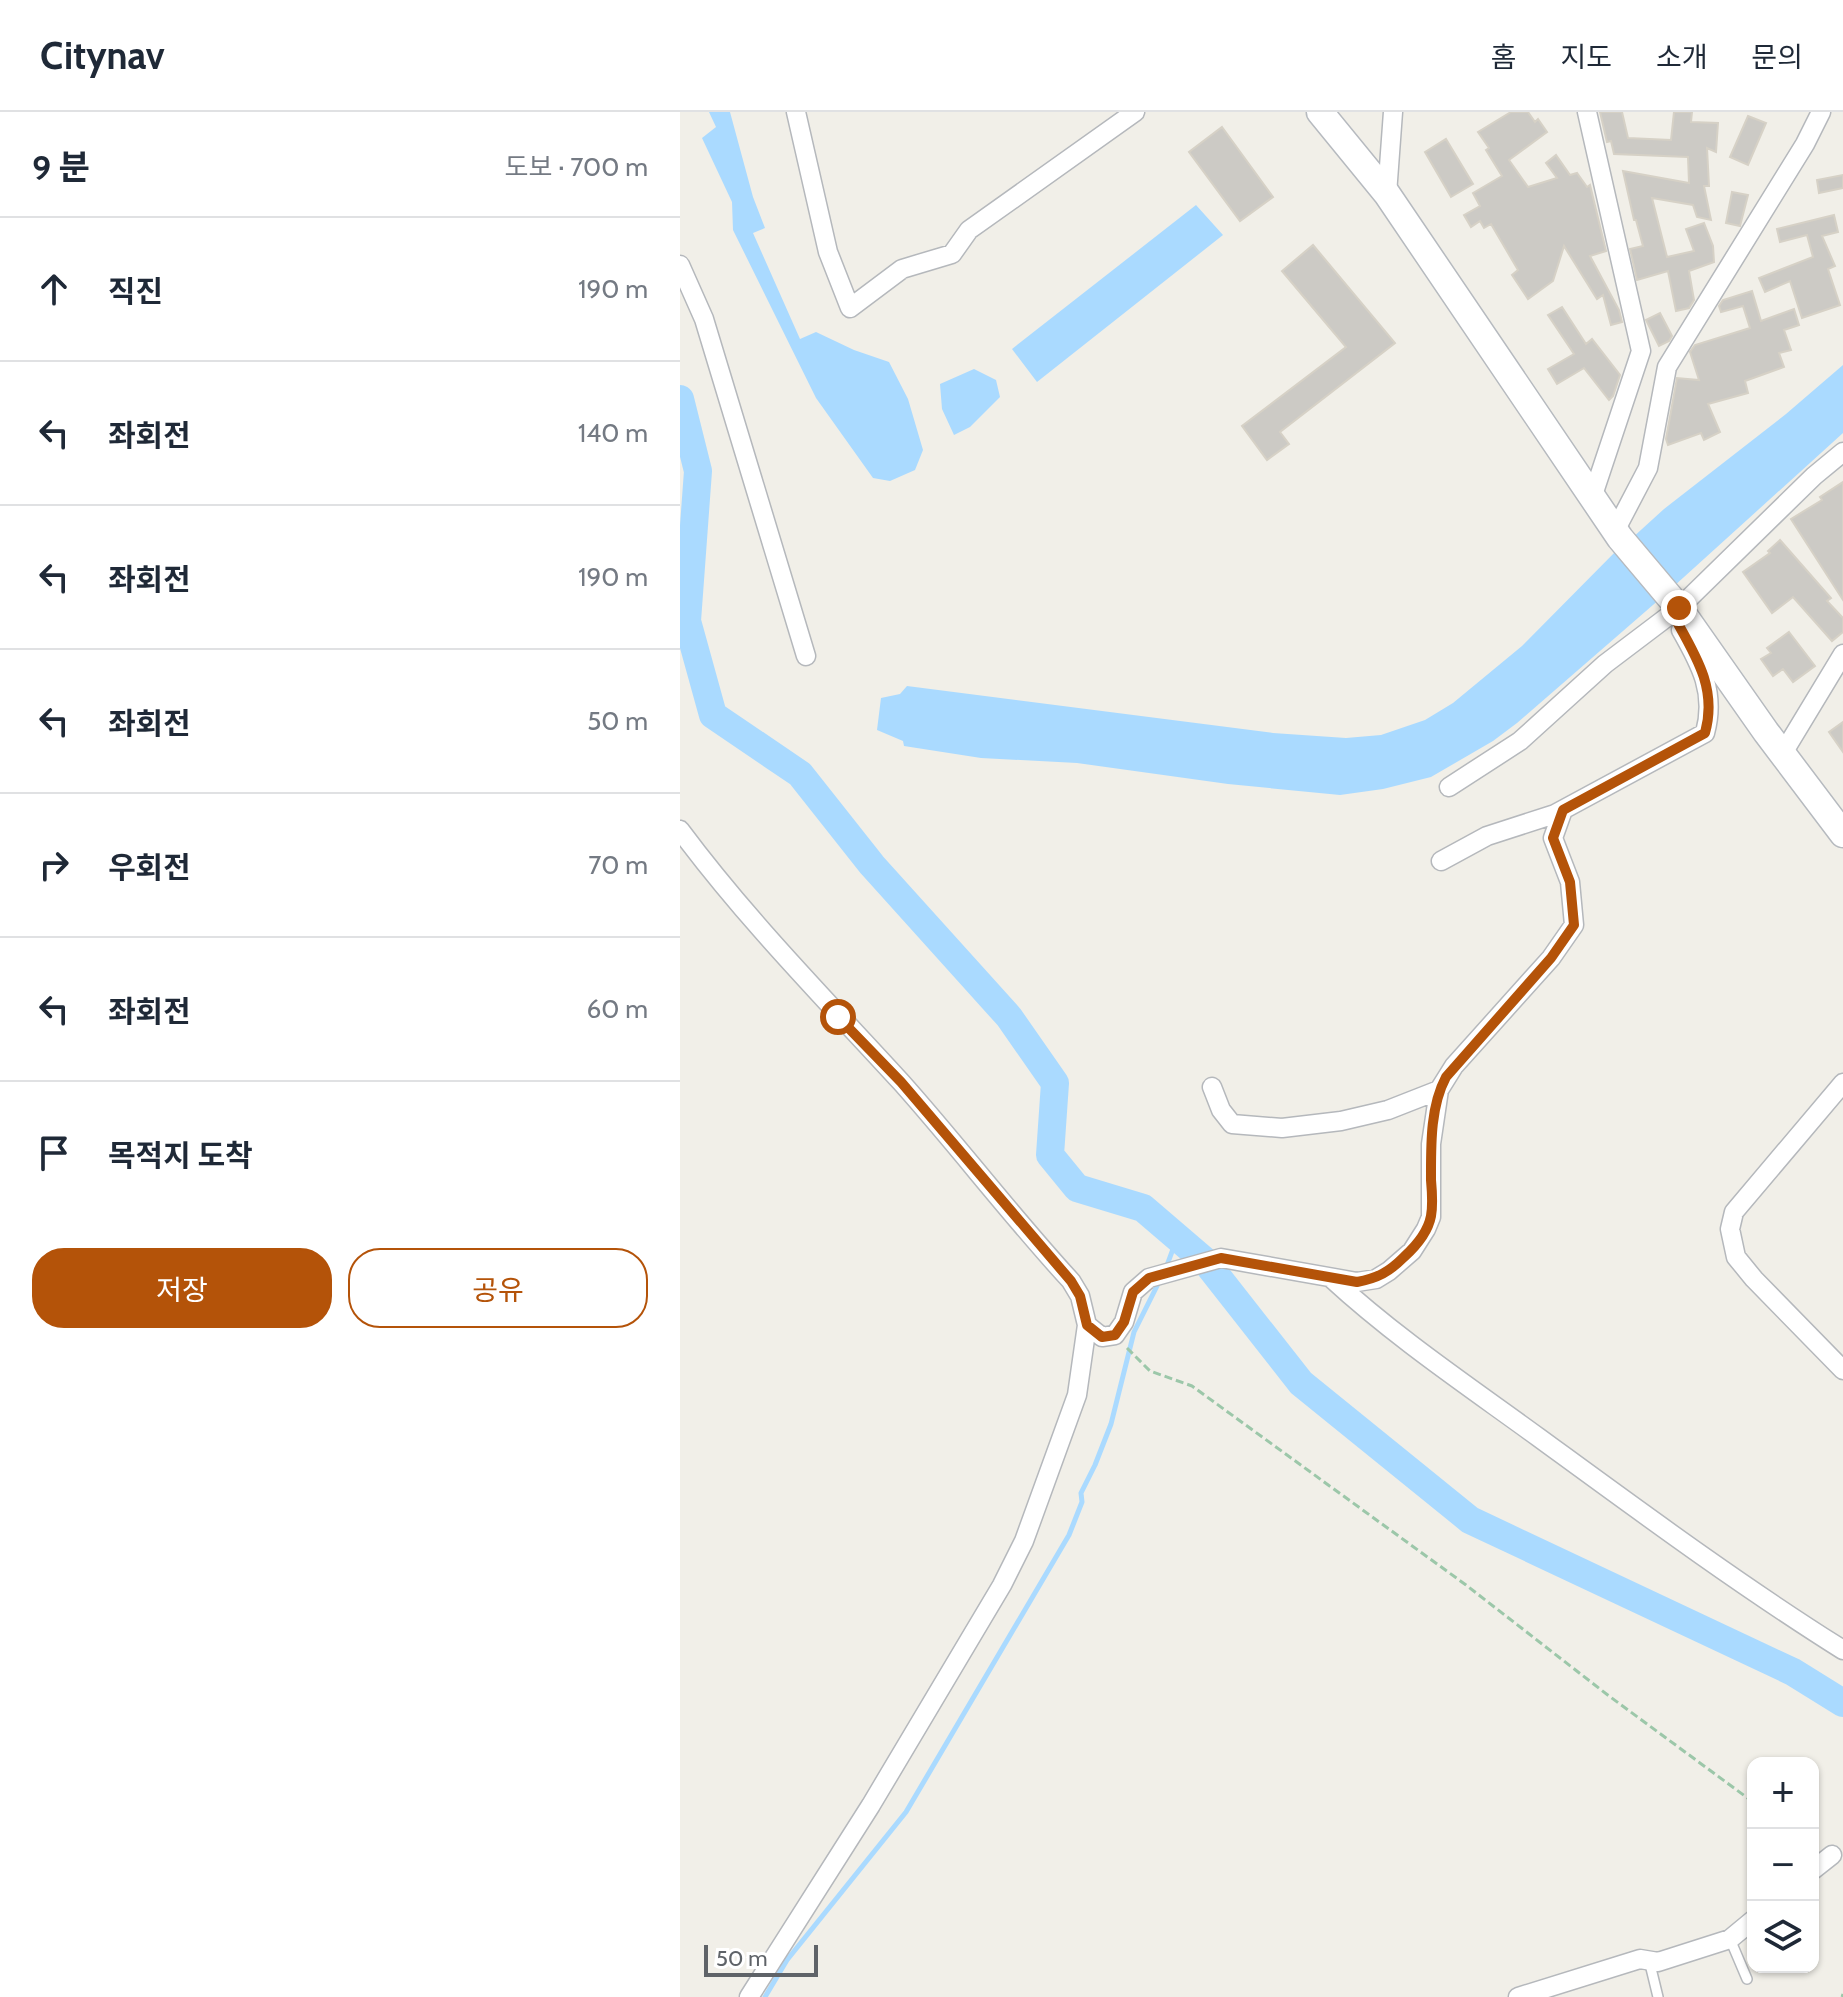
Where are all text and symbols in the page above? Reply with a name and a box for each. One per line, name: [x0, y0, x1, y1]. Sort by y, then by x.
text: Citynav: [40, 32, 165, 79]
text: 홈: [1491, 40, 1516, 74]
text: 지도: [1560, 40, 1612, 74]
text: 소개: [1656, 40, 1707, 74]
text: 문의: [1751, 40, 1803, 74]
text: 9 분: [32, 146, 90, 188]
text: 도보 · 700 m: [504, 151, 648, 183]
icon: ahead: [32, 267, 76, 311]
text: 직진: [108, 273, 163, 310]
text: 190 m: [578, 273, 648, 305]
icon: left: [32, 411, 76, 455]
text: 좌회전: [108, 417, 191, 454]
text: 140 m: [578, 417, 648, 449]
icon: left: [32, 555, 76, 599]
text: 좌회전: [108, 561, 191, 598]
text: 190 m: [578, 561, 648, 593]
route end: [1661, 590, 1697, 626]
icon: left: [32, 699, 76, 743]
text: 좌회전: [108, 705, 191, 742]
text: 50 m: [587, 705, 648, 737]
icon: right: [32, 843, 76, 887]
text: 우회전: [108, 849, 191, 886]
text: 70 m: [588, 849, 648, 881]
icon: left: [32, 987, 76, 1031]
text: 좌회전: [108, 993, 191, 1030]
text: 60 m: [586, 993, 648, 1025]
route start: [820, 999, 856, 1035]
icon: arrive: [32, 1131, 76, 1175]
text: 목적지 도착: [108, 1137, 253, 1174]
button: 저장: [32, 1248, 332, 1328]
button: 공유: [348, 1248, 648, 1328]
map controls: [1747, 1757, 1819, 1973]
button: +: [1747, 1757, 1819, 1829]
button: −: [1747, 1829, 1819, 1901]
button: layers: [1747, 1901, 1819, 1973]
scale bar: [704, 1941, 818, 1977]
text: 50 m: [716, 1945, 768, 1972]

